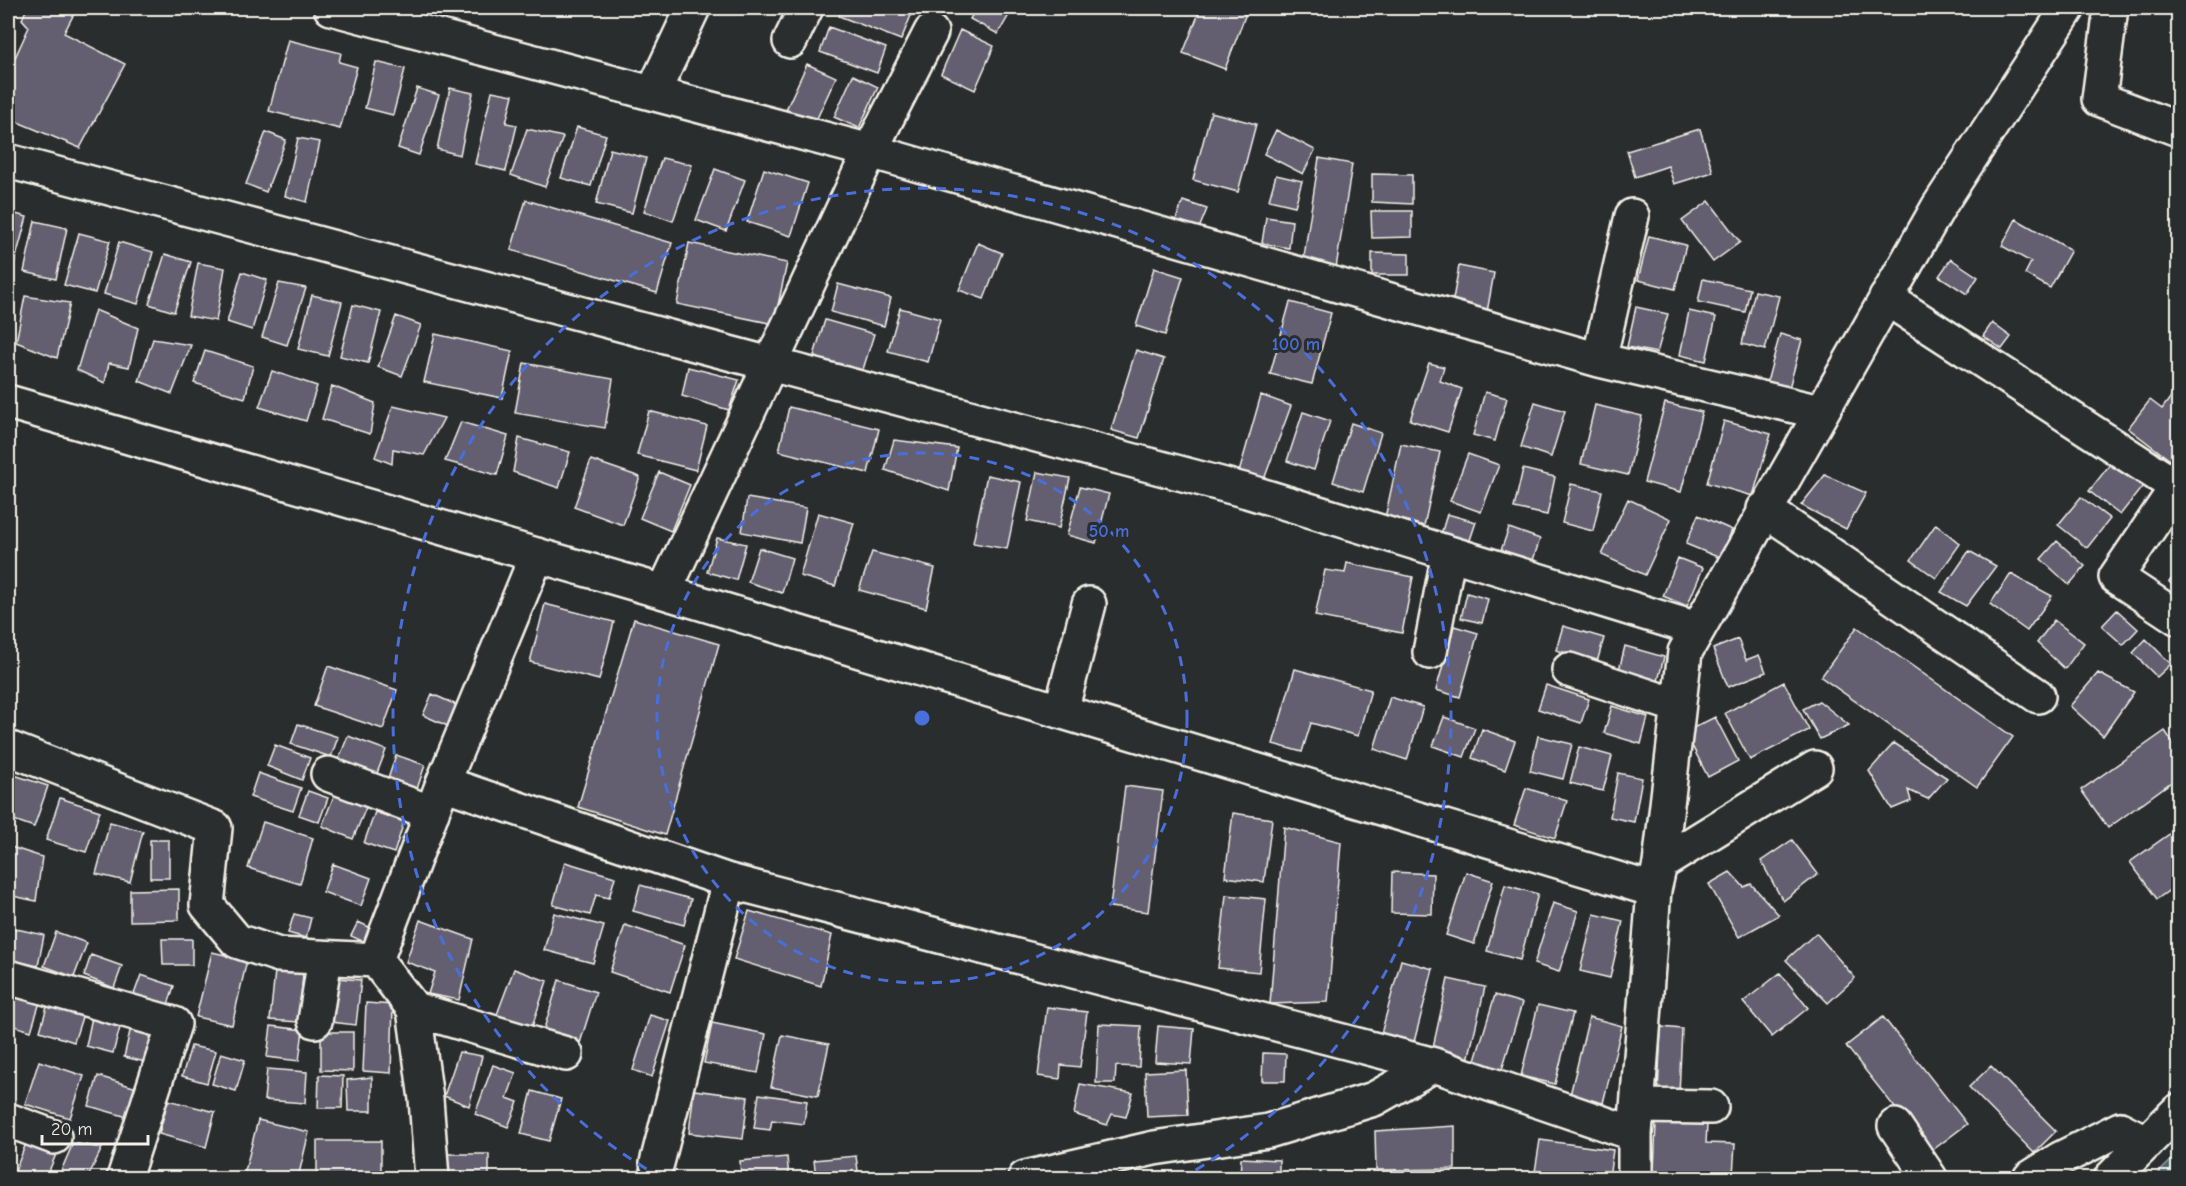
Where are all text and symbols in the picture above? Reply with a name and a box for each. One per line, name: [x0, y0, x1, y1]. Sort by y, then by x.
text: 100 m: [1272, 334, 1320, 355]
text: 50 m: [1089, 521, 1129, 542]
centre of rings: [912, 708, 932, 728]
scale bar: [42, 1108, 148, 1146]
text: 20 m: [51, 1119, 92, 1140]

